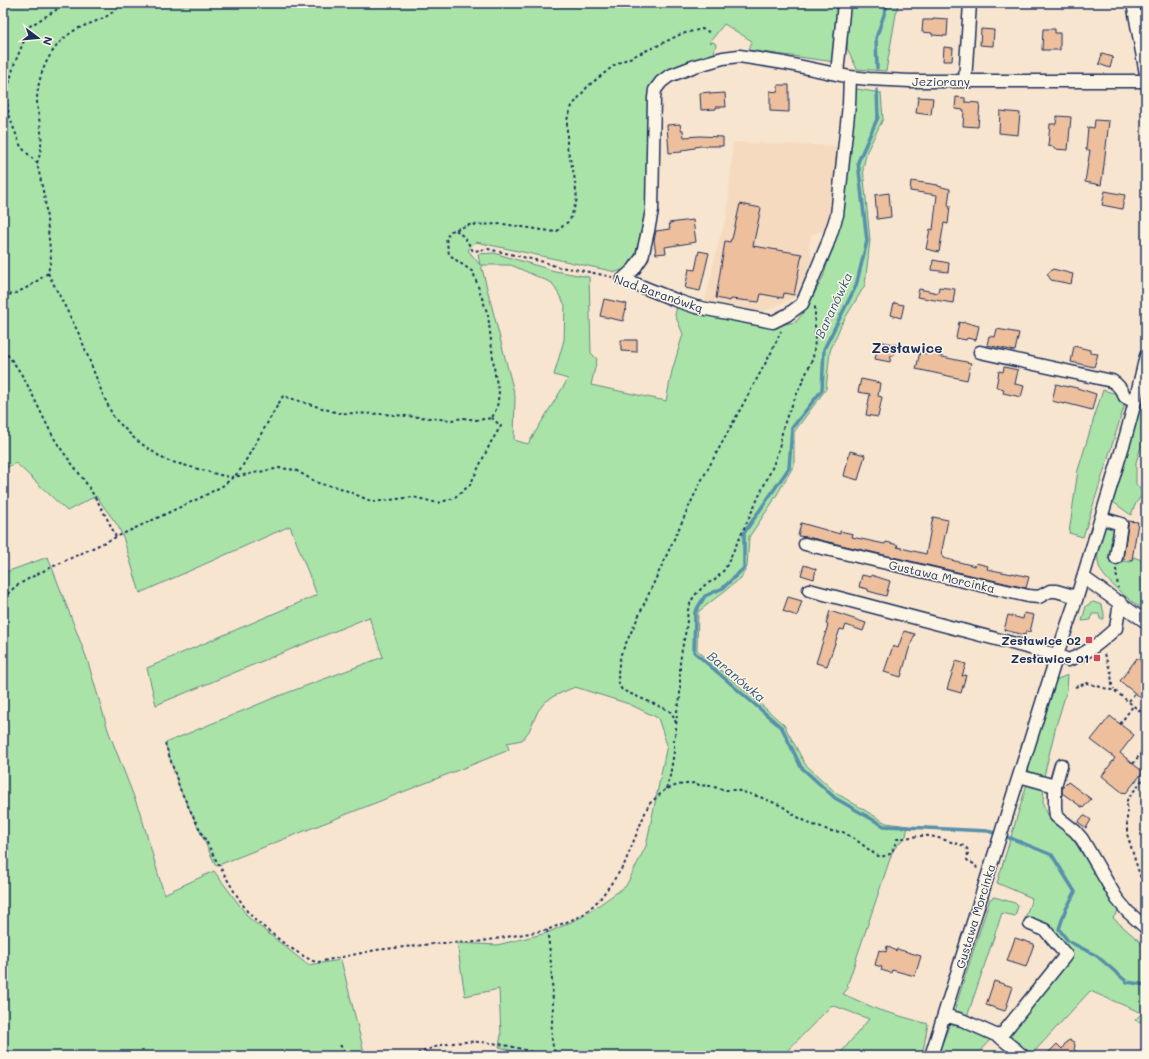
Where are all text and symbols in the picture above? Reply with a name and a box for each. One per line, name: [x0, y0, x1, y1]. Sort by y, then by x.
north arrow: [18, 18, 58, 58]
text: N: [40, 35, 56, 47]
street label: Jeziorany: [912, 73, 970, 89]
water label: Baranówka: [810, 269, 856, 341]
street label: Nad Baranówką: [612, 270, 706, 316]
district label: Zesławice: [871, 338, 943, 357]
street label: Gustawa Morcinka: [887, 556, 997, 596]
place label: Zesławice 02: [1001, 632, 1081, 648]
marker: Zesławice 02: [1084, 635, 1094, 645]
water label: Baranówka: [704, 647, 770, 705]
place label: Zesławice 01: [1011, 650, 1089, 666]
marker: Zesławice 01: [1092, 653, 1102, 663]
street label: Gustawa Morcinka: [951, 862, 999, 970]

